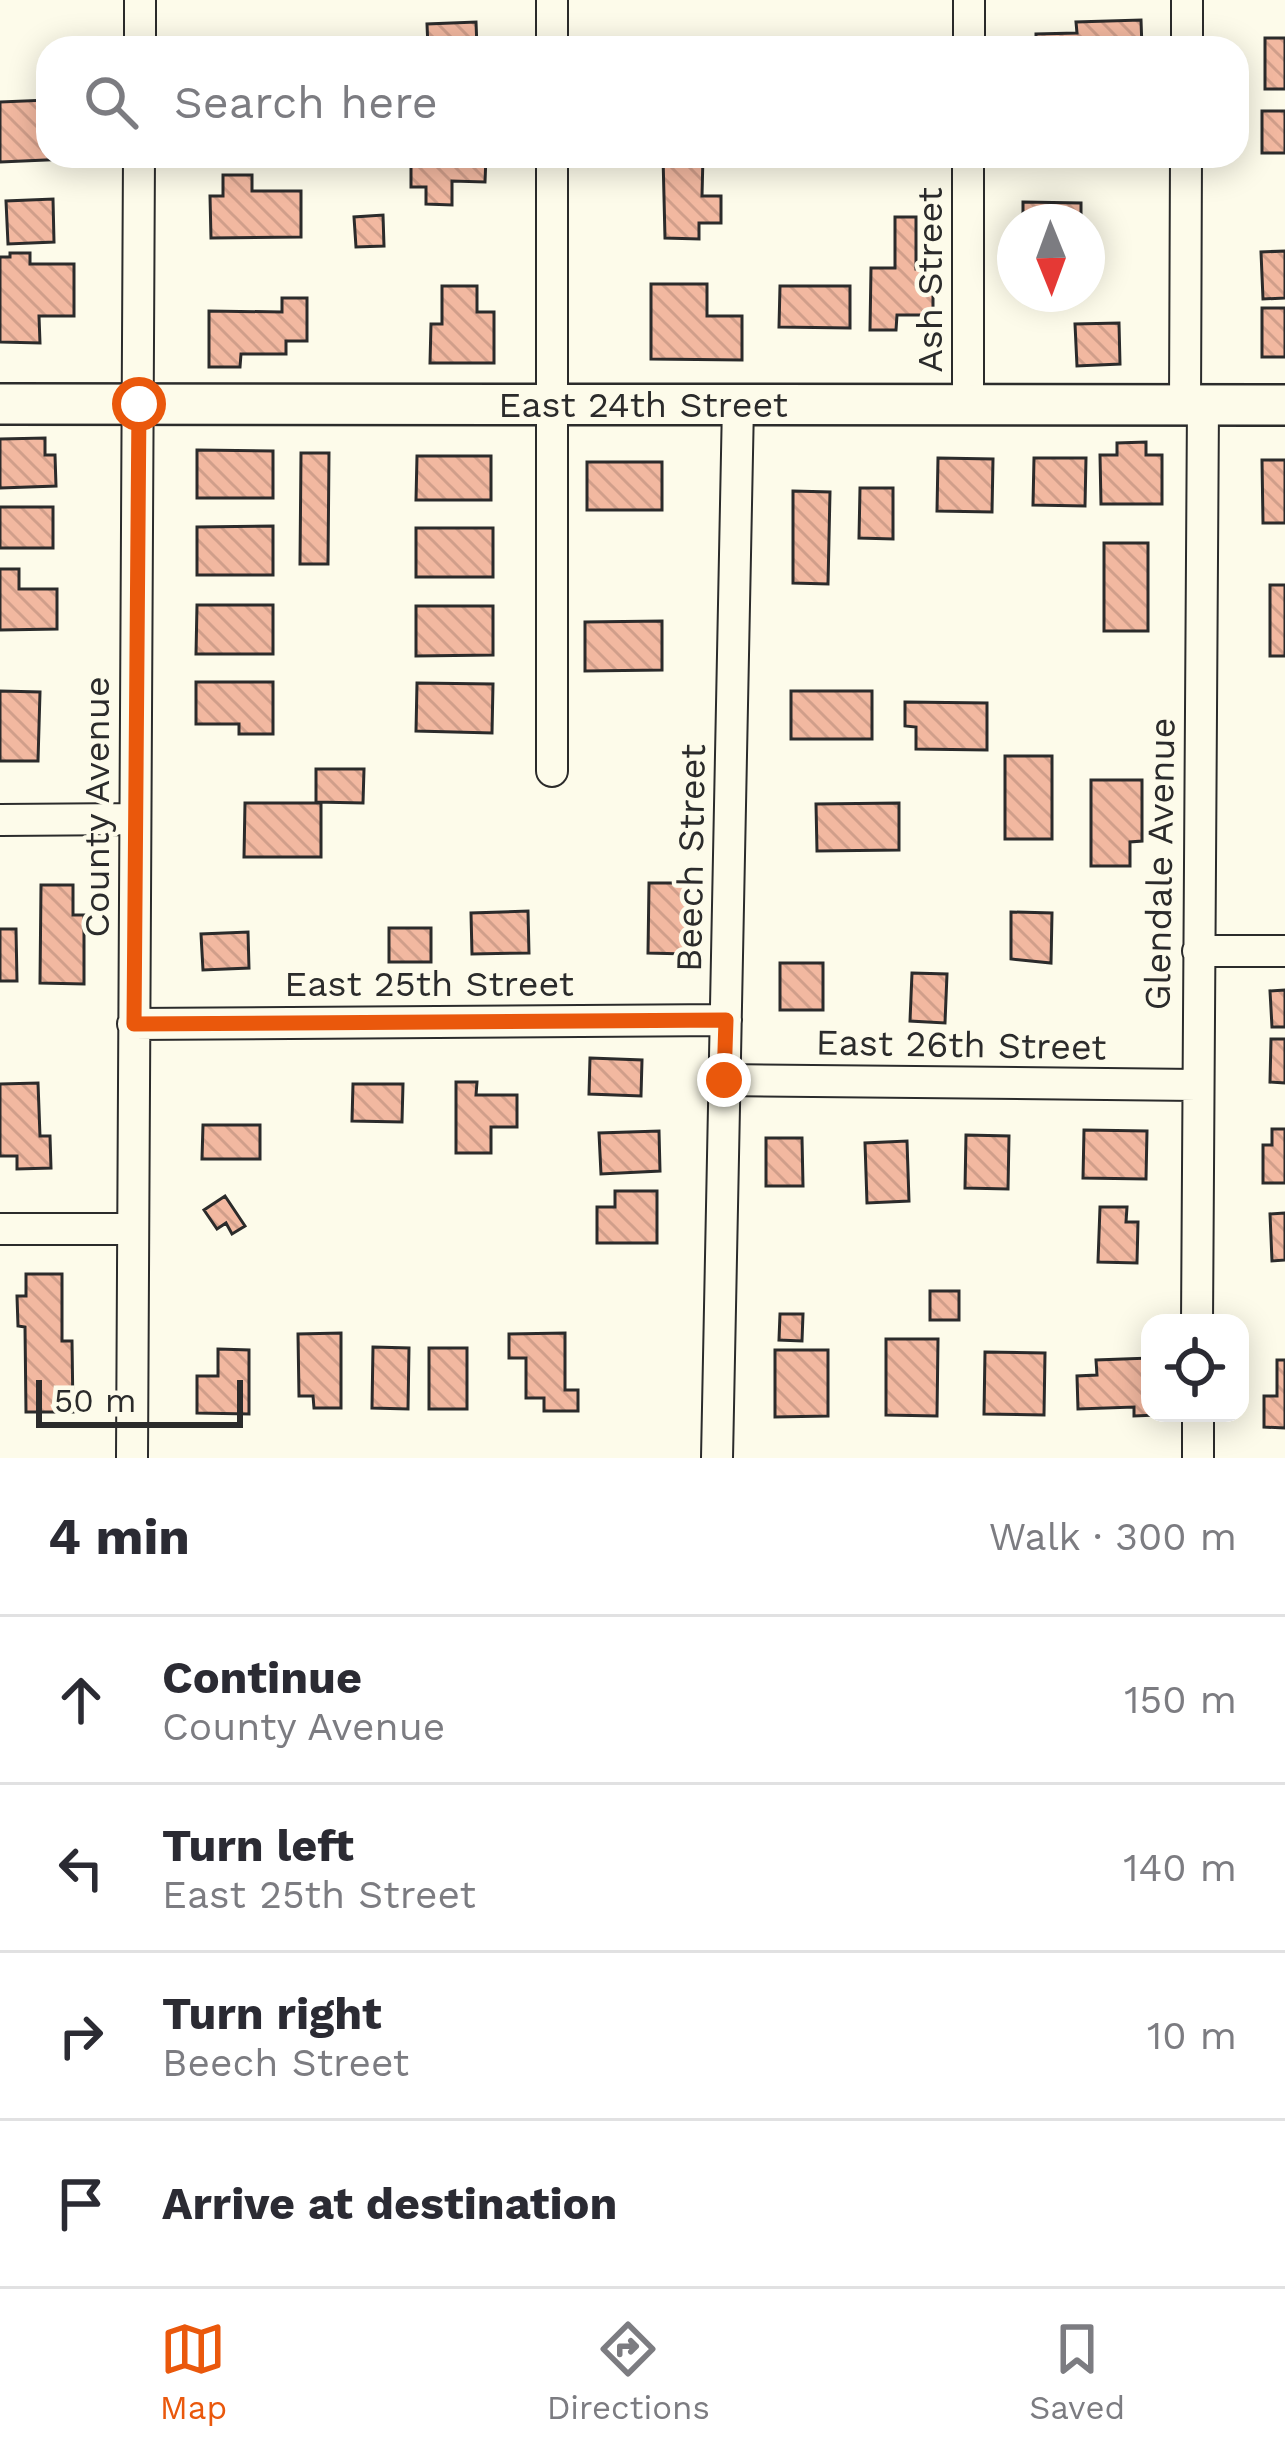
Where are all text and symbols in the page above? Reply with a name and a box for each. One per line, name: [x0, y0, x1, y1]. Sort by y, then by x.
search box: [36, 36, 1249, 168]
icon: search: [78, 69, 144, 135]
text: Search here: [174, 76, 438, 129]
street label: Ash Street: [909, 187, 951, 373]
north arrow: [997, 204, 1105, 312]
route start: [112, 377, 166, 431]
street label: East 24th Street: [498, 384, 788, 426]
street label: County Avenue: [76, 676, 118, 938]
street label: Glendale Avenue: [1136, 717, 1184, 1011]
street label: Beech Street: [668, 744, 714, 972]
street label: East 25th Street: [284, 963, 574, 1005]
street label: East 26th Street: [815, 1021, 1107, 1069]
route end: [697, 1053, 751, 1107]
map controls: [1141, 1314, 1249, 1422]
button: locate: [1141, 1314, 1249, 1422]
scale bar: [36, 1374, 243, 1427]
text: 50 m: [54, 1381, 136, 1420]
text: 4 min: [48, 1507, 190, 1566]
text: Walk · 300 m: [989, 1514, 1237, 1559]
text: Continue: [162, 1651, 362, 1704]
icon: ahead: [48, 1667, 114, 1733]
text: 150 m: [1124, 1677, 1237, 1722]
text: County Avenue: [162, 1704, 445, 1749]
text: Turn left: [162, 1819, 354, 1872]
icon: left: [48, 1835, 114, 1901]
text: 140 m: [1123, 1845, 1237, 1890]
text: East 25th Street: [162, 1872, 476, 1917]
text: Turn right: [162, 1987, 382, 2040]
icon: right: [48, 2003, 114, 2069]
text: 10 m: [1147, 2013, 1237, 2058]
text: Beech Street: [162, 2040, 409, 2085]
icon: arrive: [48, 2171, 114, 2237]
text: Arrive at destination: [162, 2177, 617, 2230]
tab: Map: [160, 2316, 227, 2427]
tab: Directions: [547, 2316, 710, 2427]
tab: Saved: [1029, 2316, 1125, 2427]

